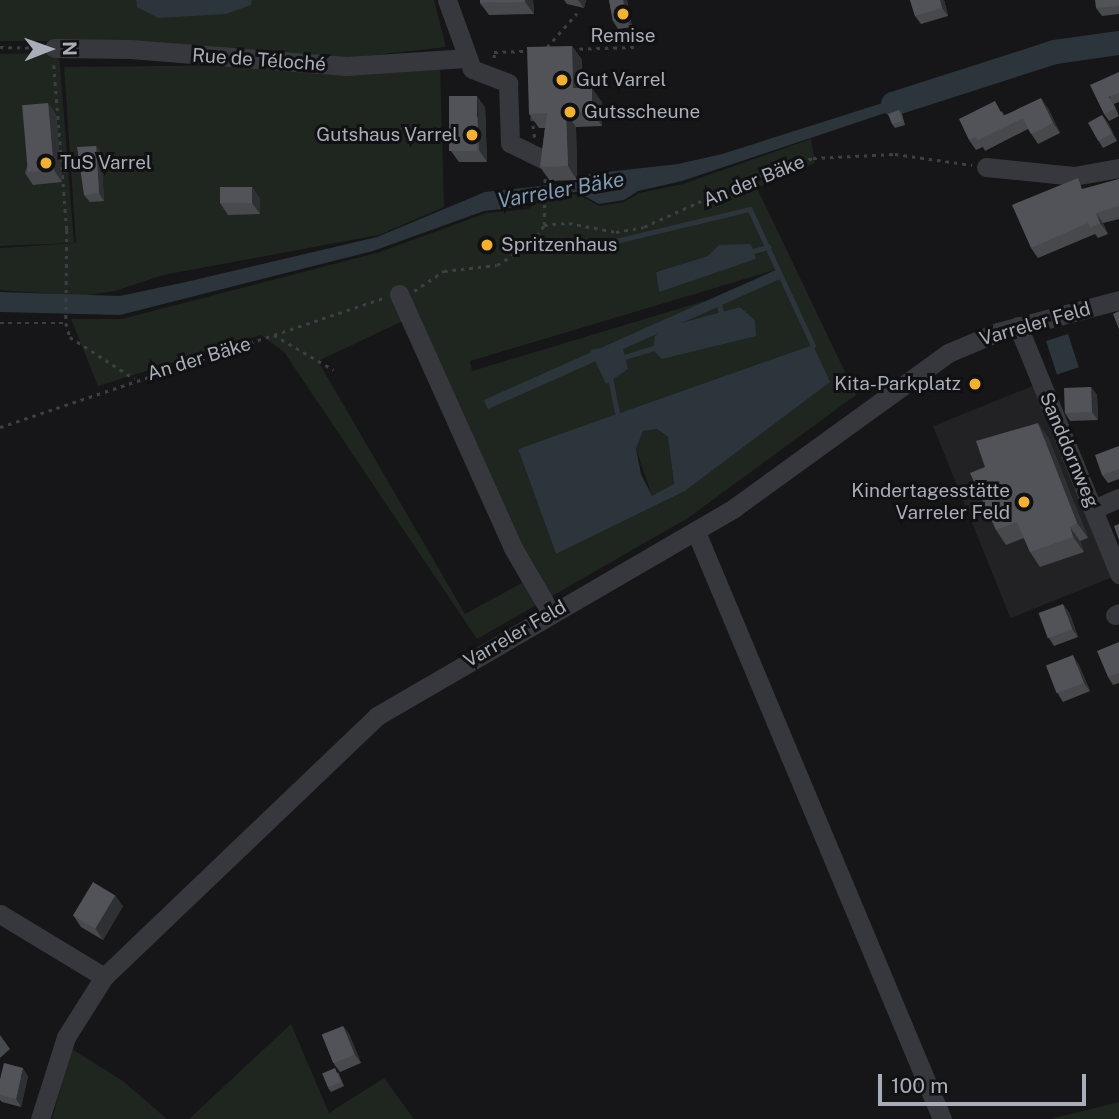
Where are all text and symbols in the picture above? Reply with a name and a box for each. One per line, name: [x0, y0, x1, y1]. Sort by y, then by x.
marker: Remise: [615, 6, 631, 22]
north arrow: [14, 14, 84, 84]
place label: Remise: [591, 25, 655, 47]
text: N: [59, 41, 81, 56]
street label: Rue de Téloché: [191, 44, 327, 76]
place label: Gut Varrel: [576, 69, 667, 91]
marker: Gut Varrel: [554, 72, 570, 88]
place label: Gutsscheune: [584, 101, 700, 123]
marker: Gutsscheune: [562, 104, 578, 120]
place label: Gutshaus Varrel: [316, 124, 458, 146]
marker: Gutshaus Varrel: [464, 127, 480, 143]
street label: An der Bäke: [700, 150, 808, 212]
place label: TuS Varrel: [60, 152, 152, 174]
marker: TuS Varrel: [38, 155, 54, 171]
water label: Varreler Bäke: [496, 166, 626, 214]
place label: Spritzenhaus: [501, 234, 617, 256]
marker: Spritzenhaus: [479, 237, 495, 253]
street label: Varreler Feld: [977, 297, 1093, 351]
street label: An der Bäke: [144, 332, 254, 386]
place label: Kita-Parkplatz: [834, 373, 961, 395]
marker: Kita-Parkplatz: [967, 376, 983, 392]
street label: Sanddornweg: [1035, 389, 1103, 511]
place label: Kindertagesstätte Varreler Feld: [851, 480, 1010, 524]
marker: Kindertagesstätte Varreler Feld: [1016, 494, 1032, 510]
street label: Varreler Feld: [460, 596, 570, 672]
scale bar: [881, 1060, 1089, 1104]
text: 100 m: [891, 1073, 948, 1098]

